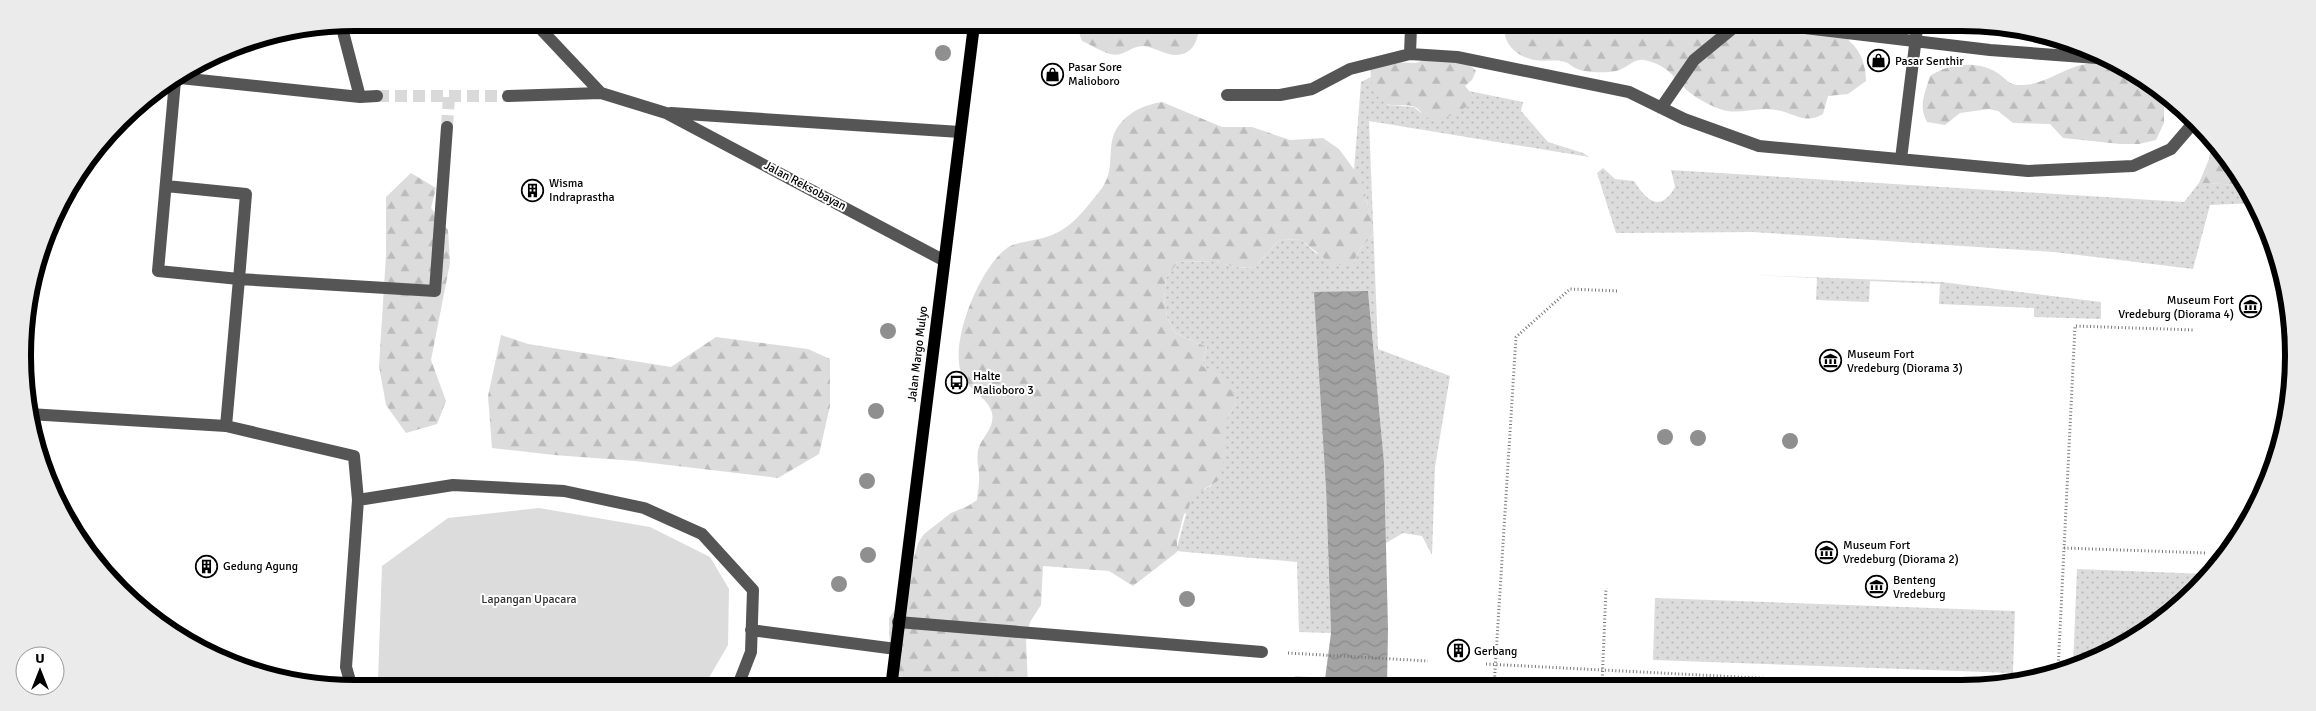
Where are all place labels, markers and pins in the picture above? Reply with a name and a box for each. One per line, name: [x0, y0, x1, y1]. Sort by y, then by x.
shop icon: Pasar Senthir: [1867, 49, 1891, 73]
place label: Pasar Senthir: [1895, 54, 1964, 69]
place label: Pasar Sore Malioboro: [1068, 60, 1122, 89]
shop icon: Pasar Sore Malioboro: [1040, 62, 1064, 86]
place label: Wisma Indraprastha: [549, 176, 615, 205]
building icon: Wisma Indraprastha: [521, 178, 545, 202]
place label: Museum Fort Vredeburg (Diorama 4): [2118, 293, 2234, 322]
museum icon: Museum Fort Vredeburg (Diorama 4): [2238, 295, 2262, 319]
place label: Museum Fort Vredeburg (Diorama 3): [1847, 347, 1963, 376]
museum icon: Museum Fort Vredeburg (Diorama 3): [1819, 349, 1843, 373]
place label: Halte Malioboro 3: [973, 369, 1034, 398]
bus stop icon: Halte Malioboro 3: [945, 371, 969, 395]
place label: Museum Fort Vredeburg (Diorama 2): [1843, 538, 1959, 567]
museum icon: Museum Fort Vredeburg (Diorama 2): [1815, 540, 1839, 564]
building icon: Gedung Agung: [195, 554, 219, 578]
place label: Gedung Agung: [223, 559, 298, 574]
place label: Benteng Vredeburg: [1893, 573, 1946, 602]
museum icon: Benteng Vredeburg: [1865, 575, 1889, 599]
building icon: Gerbang: [1446, 639, 1470, 663]
place label: Gerbang: [1474, 644, 1517, 659]

